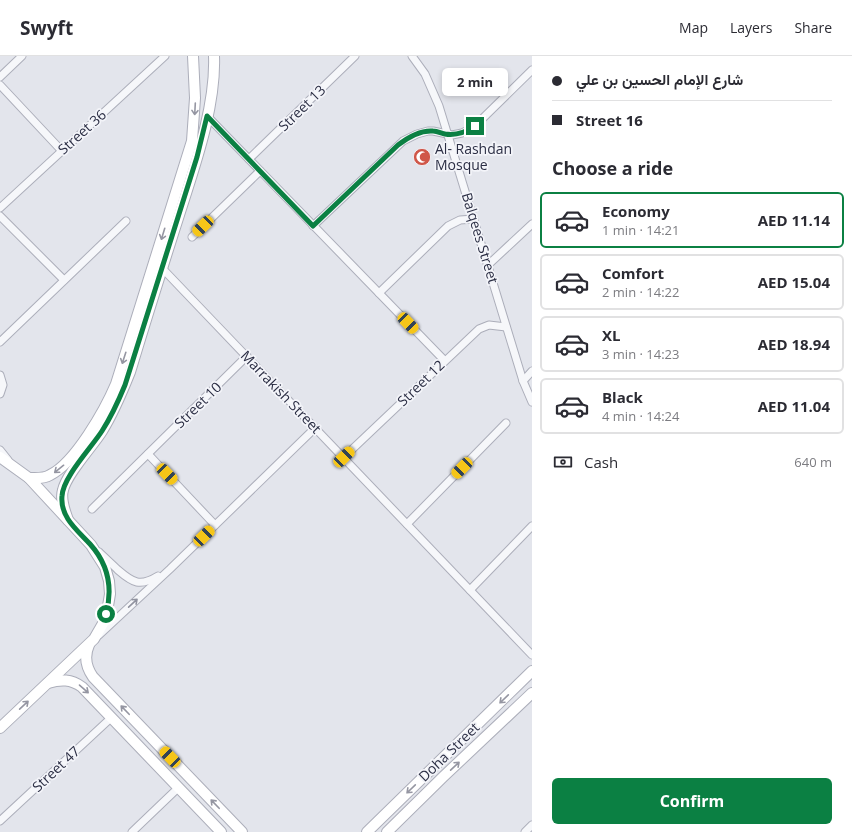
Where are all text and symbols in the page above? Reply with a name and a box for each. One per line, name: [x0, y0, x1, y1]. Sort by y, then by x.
text: Swyft: [20, 15, 73, 41]
text: Map: [679, 18, 708, 37]
text: Layers: [730, 18, 772, 37]
text: Share: [794, 18, 832, 37]
callout: 2 min: [442, 68, 508, 96]
text: شارع الإمام الحسين بن علي: [576, 69, 743, 89]
text: 2 min: [457, 73, 493, 91]
street label: Street 13: [274, 80, 329, 135]
one-way arrow: [191, 102, 198, 115]
street label: Street 36: [53, 105, 110, 158]
text: Street 16: [576, 110, 643, 130]
route end: [466, 117, 484, 135]
place label: Al- Rashdan Mosque: [435, 139, 512, 174]
mosque icon: Al- Rashdan Mosque: [412, 147, 432, 167]
text: Choose a ride: [552, 156, 673, 180]
street label: Balqees Street: [458, 190, 503, 286]
text: Economy: [602, 201, 670, 221]
icon: car: [554, 202, 590, 238]
text: AED 11.14: [758, 210, 830, 230]
car: [190, 213, 216, 239]
text: 1 min · 14:21: [602, 221, 679, 239]
one-way arrow: [159, 228, 166, 241]
text: Comfort: [602, 263, 664, 283]
icon: car: [554, 264, 590, 300]
text: AED 15.04: [758, 272, 830, 292]
text: 2 min · 14:22: [602, 283, 679, 301]
car: [395, 310, 421, 336]
text: XL: [602, 325, 620, 345]
icon: car: [554, 326, 590, 362]
text: AED 18.94: [758, 334, 830, 354]
text: 3 min · 14:23: [602, 345, 679, 363]
street label: Marrakish Street: [237, 346, 326, 437]
one-way arrow: [120, 352, 127, 365]
street label: Street 12: [393, 355, 448, 410]
street label: Street 10: [170, 377, 225, 432]
text: Black: [602, 387, 643, 407]
icon: car: [554, 388, 590, 424]
text: AED 11.04: [758, 396, 830, 416]
text: 4 min · 14:24: [602, 407, 679, 425]
car: [331, 444, 357, 470]
icon: cash: [552, 451, 574, 473]
text: Cash: [584, 452, 618, 472]
text: 640 m: [794, 453, 832, 471]
car: [449, 455, 475, 481]
car: [154, 461, 180, 487]
one-way arrow: [54, 465, 65, 473]
car: [191, 523, 217, 549]
one-way arrow: [128, 599, 138, 608]
route start: [97, 605, 115, 623]
one-way arrow: [78, 685, 89, 694]
one-way arrow: [499, 694, 509, 703]
one-way arrow: [19, 700, 29, 710]
one-way arrow: [120, 705, 129, 715]
street label: Doha Street: [414, 718, 483, 785]
street label: Street 47: [28, 742, 84, 796]
car: [157, 744, 183, 770]
one-way arrow: [450, 761, 460, 771]
button: Confirm: [552, 778, 832, 824]
one-way arrow: [406, 784, 416, 794]
one-way arrow: [210, 799, 219, 809]

